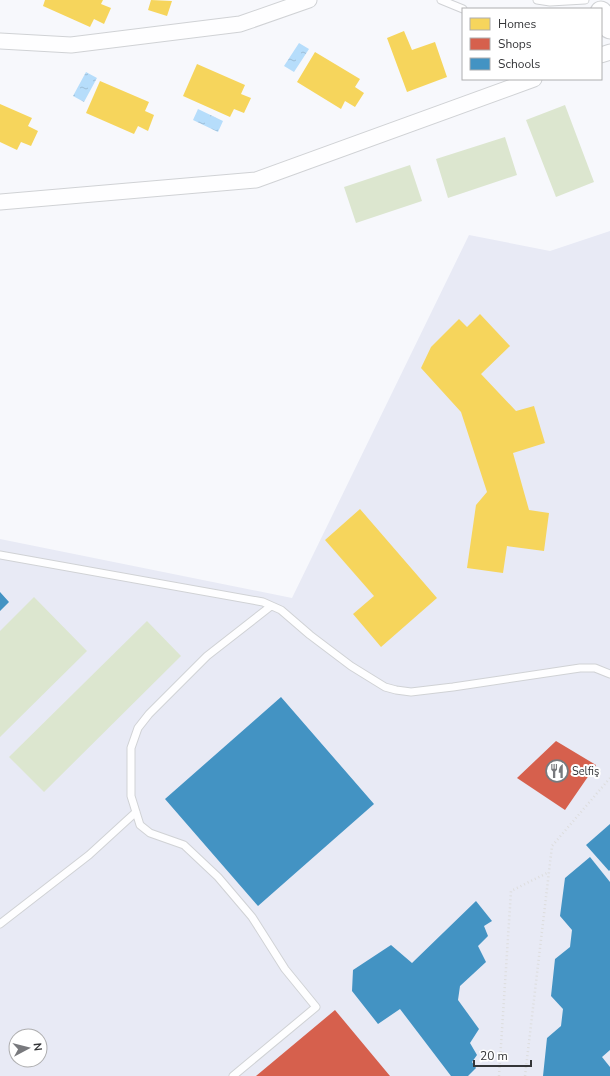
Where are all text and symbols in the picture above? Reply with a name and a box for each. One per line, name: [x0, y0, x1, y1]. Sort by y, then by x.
legend: [462, 8, 602, 80]
text: Homes: [498, 16, 536, 32]
text: Shops: [498, 36, 532, 52]
text: Schools: [498, 56, 541, 72]
restaurant icon: Selfiş: [544, 758, 570, 784]
place label: Selfiş: [572, 764, 599, 779]
north arrow: [8, 1028, 48, 1068]
text: N: [29, 1042, 45, 1052]
scale bar: [474, 1042, 531, 1068]
text: 20 m: [480, 1048, 508, 1064]

